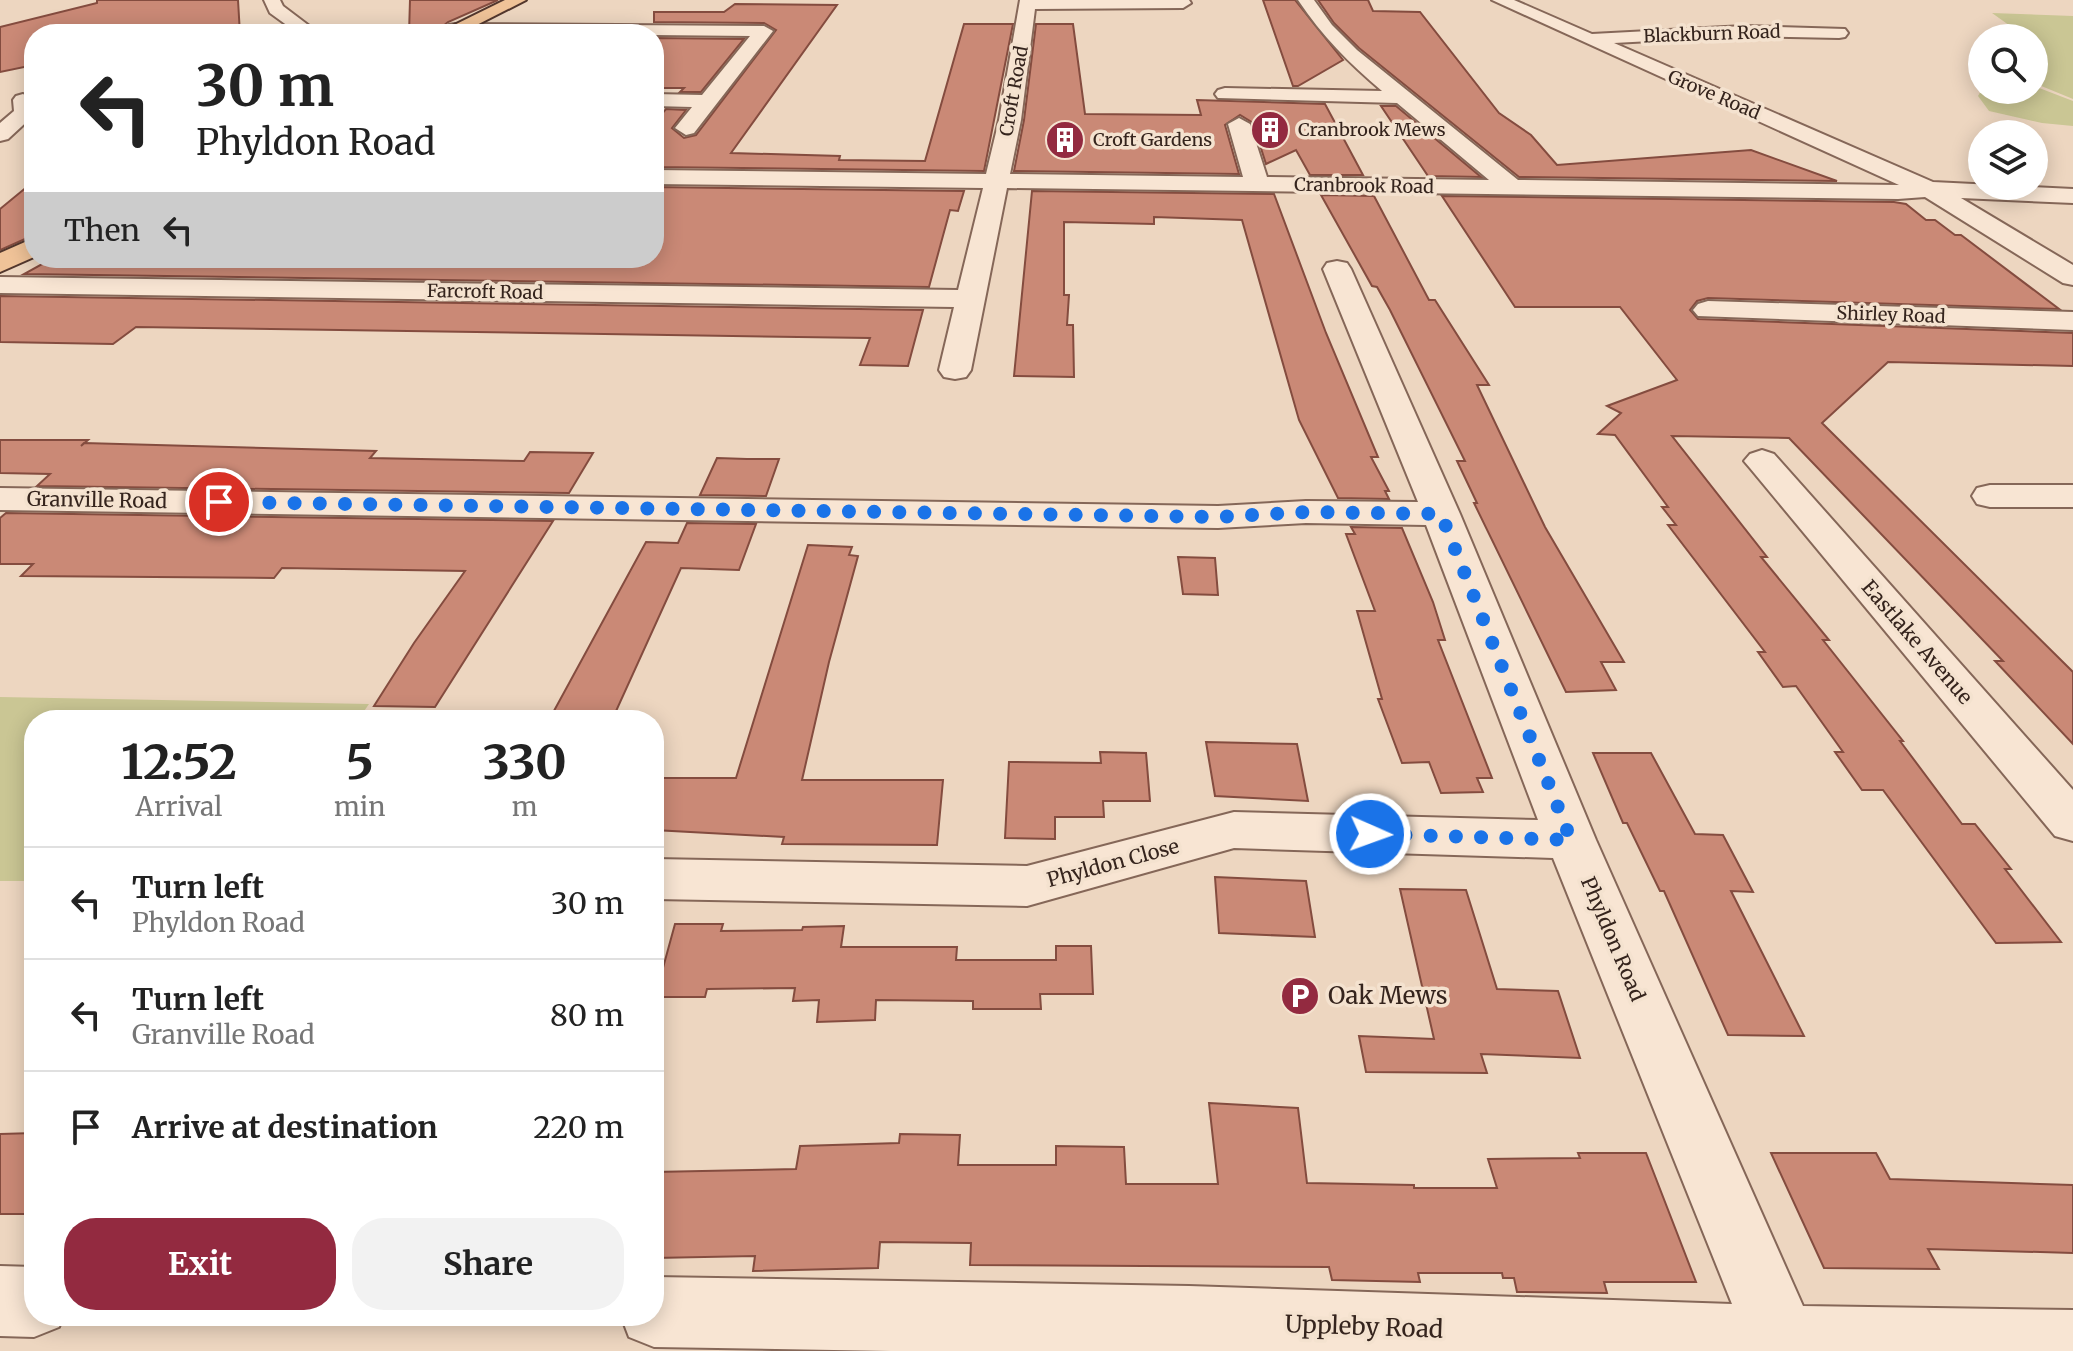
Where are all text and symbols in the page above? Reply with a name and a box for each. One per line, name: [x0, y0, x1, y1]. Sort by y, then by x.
street label: Blackburn Road: [1643, 20, 1781, 47]
map controls: [1968, 24, 2048, 200]
button: search: [1968, 24, 2048, 104]
street label: Croft Road: [994, 44, 1033, 138]
text: 30 m: [196, 51, 334, 121]
icon: left: [64, 56, 168, 160]
street label: Grove Road: [1664, 65, 1764, 124]
building icon: Cranbrook Mews: [1249, 109, 1291, 151]
place label: Cranbrook Mews: [1298, 118, 1446, 141]
building icon: Croft Gardens: [1044, 119, 1086, 161]
text: Phyldon Road: [196, 120, 435, 165]
button: layers: [1968, 120, 2048, 200]
place label: Croft Gardens: [1093, 128, 1212, 151]
street label: Cranbrook Road: [1294, 173, 1434, 198]
icon: left: [156, 208, 200, 252]
text: Then: [64, 211, 140, 249]
street label: Farcroft Road: [427, 279, 544, 304]
street label: Shirley Road: [1836, 301, 1946, 328]
pin: [185, 468, 253, 536]
icon: arrive: [197, 480, 241, 524]
street label: Granville Road: [27, 486, 167, 513]
street label: Eastlake Avenue: [1857, 575, 1978, 709]
text: 12:52: [121, 732, 237, 792]
text: 5: [346, 732, 374, 792]
text: 330: [483, 732, 567, 792]
text: Arrival: [136, 790, 222, 823]
text: min: [334, 790, 386, 823]
text: m: [512, 790, 538, 823]
position arrow: [1328, 792, 1412, 876]
street label: Phyldon Close: [1044, 833, 1182, 892]
text: Turn left: [132, 868, 264, 906]
street label: Phyldon Road: [1576, 873, 1651, 1005]
icon: left: [64, 881, 108, 925]
text: 30 m: [551, 884, 624, 922]
text: Phyldon Road: [132, 906, 305, 939]
parking icon: Oak Mews: [1279, 975, 1321, 1017]
text: Turn left: [132, 980, 264, 1018]
place label: Oak Mews: [1328, 980, 1448, 1011]
icon: left: [64, 993, 108, 1037]
text: 80 m: [550, 996, 624, 1034]
text: Granville Road: [132, 1018, 315, 1051]
icon: arrive: [64, 1105, 108, 1149]
text: Arrive at destination: [132, 1108, 438, 1146]
text: 220 m: [533, 1108, 624, 1146]
button: Exit: [64, 1218, 336, 1310]
button: Share: [352, 1218, 624, 1310]
street label: Uppleby Road: [1284, 1308, 1444, 1345]

